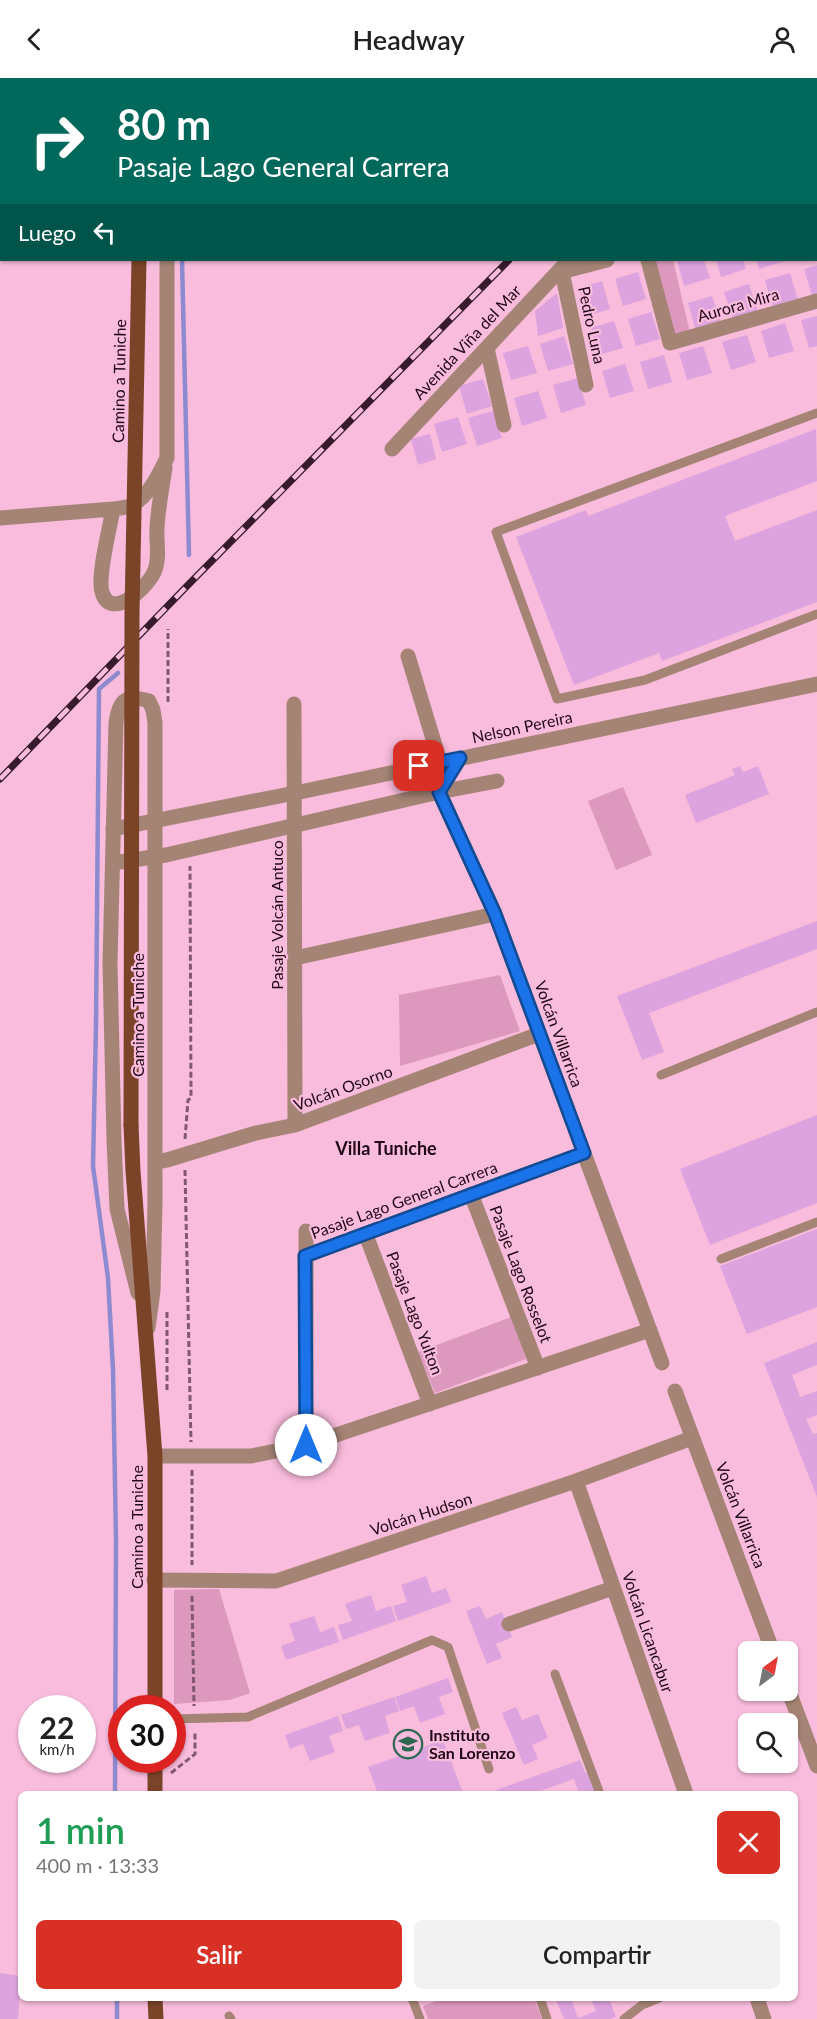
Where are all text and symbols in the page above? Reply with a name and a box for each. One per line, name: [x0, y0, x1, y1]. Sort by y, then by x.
icon: back: [18, 23, 51, 56]
text: Headway: [352, 23, 465, 56]
icon: person: [766, 23, 799, 56]
text: 80 m: [117, 99, 211, 149]
icon: right: [18, 102, 96, 180]
text: Pasaje Lago General Carrera: [117, 150, 450, 183]
icon: left: [88, 216, 121, 249]
text: Luego: [18, 219, 76, 246]
street label: Avenida Viña del Mar: [409, 281, 525, 403]
street label: Pedro Luna: [575, 284, 610, 365]
street label: Aurora Mira: [695, 284, 781, 325]
street label: Camino a Tuniche: [108, 319, 129, 443]
street label: Nelson Pereira: [470, 707, 574, 746]
pin: [393, 740, 444, 791]
icon: arrive: [402, 749, 435, 782]
street label: Pasaje Volcán Antuco: [267, 840, 286, 990]
street label: Camino a Tuniche: [128, 953, 147, 1077]
street label: Volcán Villarrica: [531, 978, 588, 1090]
street label: Volcán Osorno: [291, 1061, 395, 1114]
district label: Villa Tuniche: [334, 1137, 437, 1159]
street label: Pasaje Lago General Carrera: [308, 1157, 500, 1242]
street label: Pasaje Lago Rosselot: [487, 1203, 556, 1345]
street label: Pasaje Lago Yulton: [383, 1248, 448, 1377]
position arrow: [274, 1413, 338, 1477]
street label: Volcán Villarrica: [713, 1459, 770, 1570]
street label: Camino a Tuniche: [127, 1465, 146, 1589]
street label: Volcán Hudson: [368, 1488, 474, 1539]
street label: Volcán Licancabur: [619, 1569, 678, 1695]
north arrow: [738, 1641, 798, 1701]
map controls: [738, 1641, 798, 1773]
speed limit sign: 30: [108, 1695, 186, 1773]
text: 22: [40, 1709, 74, 1745]
button: search: [738, 1713, 798, 1773]
place label: Instituto San Lorenzo: [429, 1725, 516, 1762]
school or university icon: Instituto San Lorenzo: [392, 1728, 424, 1760]
text: km/h: [39, 1740, 75, 1758]
text: 1 min: [36, 1808, 125, 1852]
button: close: [717, 1811, 780, 1874]
text: 400 m · 13:33: [36, 1853, 159, 1877]
button: Salir: [36, 1920, 402, 1989]
button: Compartir: [414, 1920, 780, 1989]

